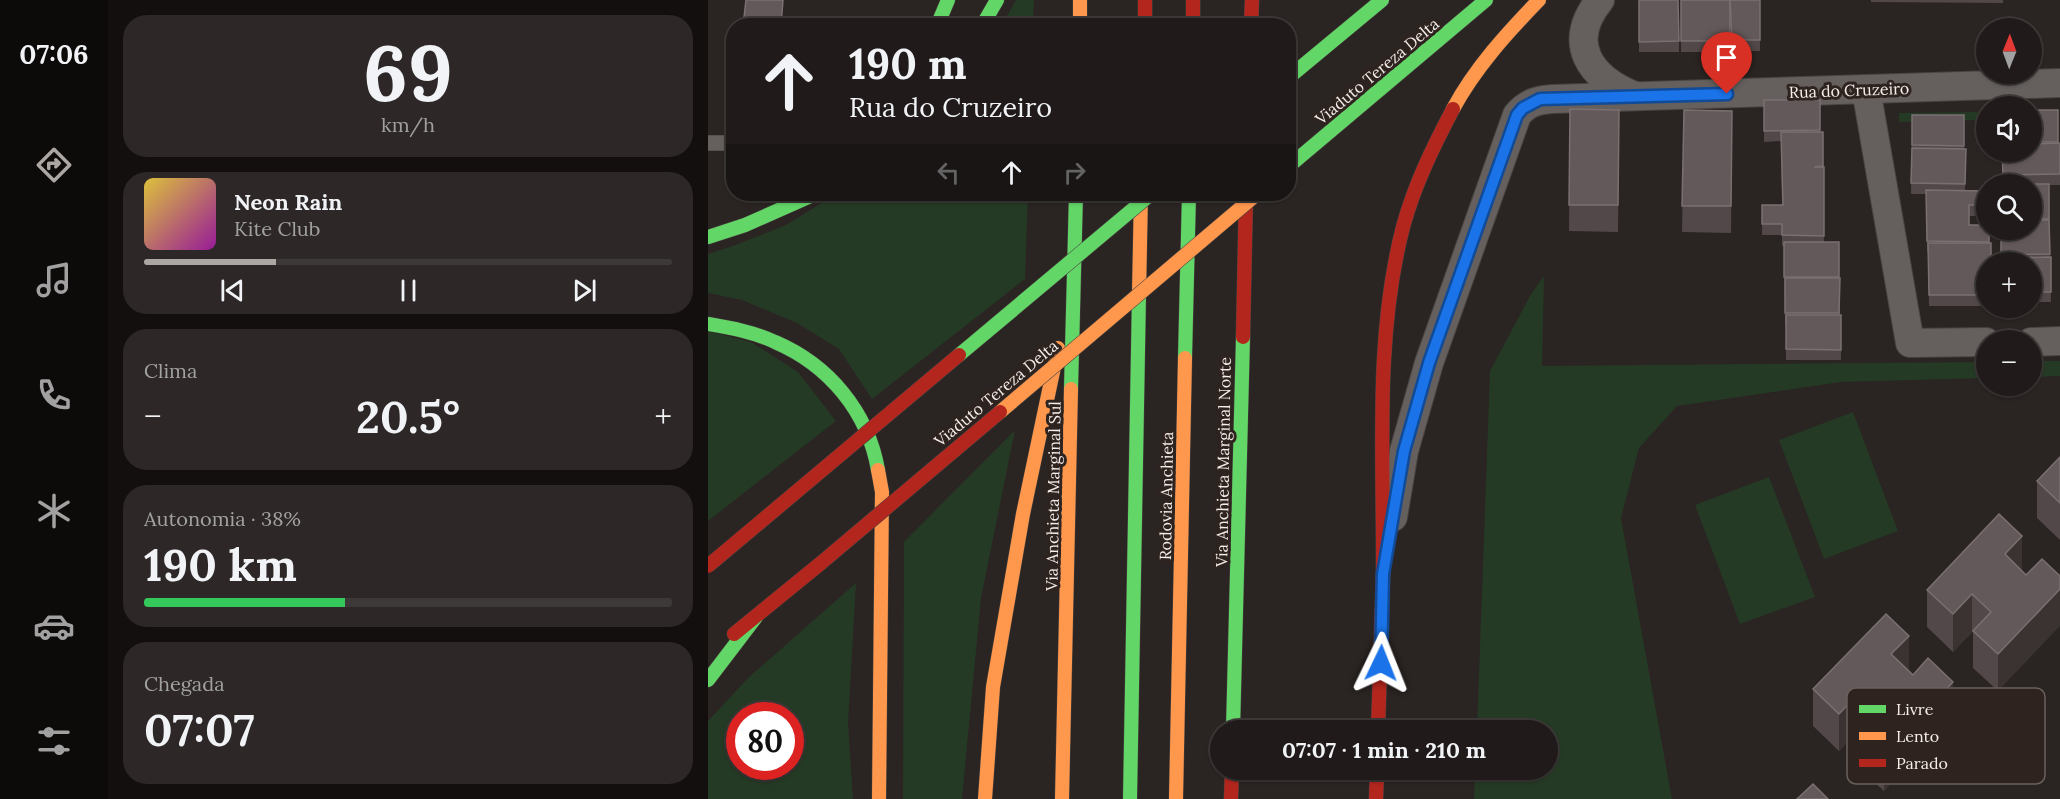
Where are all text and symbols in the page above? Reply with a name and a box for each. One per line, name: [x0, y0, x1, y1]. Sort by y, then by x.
street label: Viaduto Tereza Delta: [1310, 13, 1443, 129]
north arrow: [1976, 18, 2042, 84]
map controls: [1976, 18, 2042, 396]
text: 69: [363, 23, 453, 122]
pin: [1701, 32, 1752, 94]
text: 07:06: [19, 37, 89, 71]
text: 190 m: [849, 37, 967, 91]
icon: arrive: [1710, 41, 1743, 74]
icon: ahead: [750, 42, 828, 120]
street label: Rua do Cruzeiro: [1789, 78, 1909, 102]
text: Rua do Cruzeiro: [849, 90, 1052, 124]
button: sound: [1976, 96, 2042, 162]
text: km/h: [381, 112, 435, 137]
icon: directions: [33, 144, 75, 186]
icon: left: [932, 156, 965, 189]
icon: ahead: [995, 156, 1028, 189]
icon: right: [1058, 156, 1091, 189]
button: search: [1976, 174, 2042, 240]
text: Neon Rain: [234, 188, 342, 216]
text: Kite Club: [234, 216, 320, 241]
button: +: [1976, 252, 2042, 318]
icon: music: [33, 259, 75, 301]
icon: previous: [216, 274, 249, 307]
icon: pause: [392, 274, 425, 307]
icon: next: [568, 274, 601, 307]
button: −: [1976, 330, 2042, 396]
street label: Viaduto Tereza Delta: [929, 335, 1062, 451]
street label: Via Anchieta Marginal Norte: [1211, 356, 1235, 568]
text: Clima: [144, 358, 197, 383]
icon: phone: [33, 374, 75, 416]
text: 20.5°: [356, 388, 460, 445]
text: −: [144, 395, 162, 437]
text: +: [654, 395, 672, 437]
street label: Via Anchieta Marginal Sul: [1041, 401, 1065, 592]
street label: Rodovia Anchieta: [1155, 432, 1177, 560]
icon: climate: [33, 490, 75, 532]
text: Autonomia · 38%: [144, 506, 301, 531]
text: 190 km: [144, 536, 297, 593]
icon: car: [33, 605, 75, 647]
position arrow: [1349, 631, 1413, 695]
text: Chegada: [144, 671, 224, 696]
legend: [1847, 688, 2045, 784]
text: Livre: [1896, 699, 1934, 719]
text: 07:07: [144, 701, 255, 758]
speed limit sign: 80: [726, 702, 804, 780]
icon: filters: [33, 720, 75, 762]
text: Lento: [1896, 726, 1939, 746]
text: 07:07 · 1 min · 210 m: [1282, 736, 1486, 764]
text: Parado: [1896, 753, 1948, 773]

